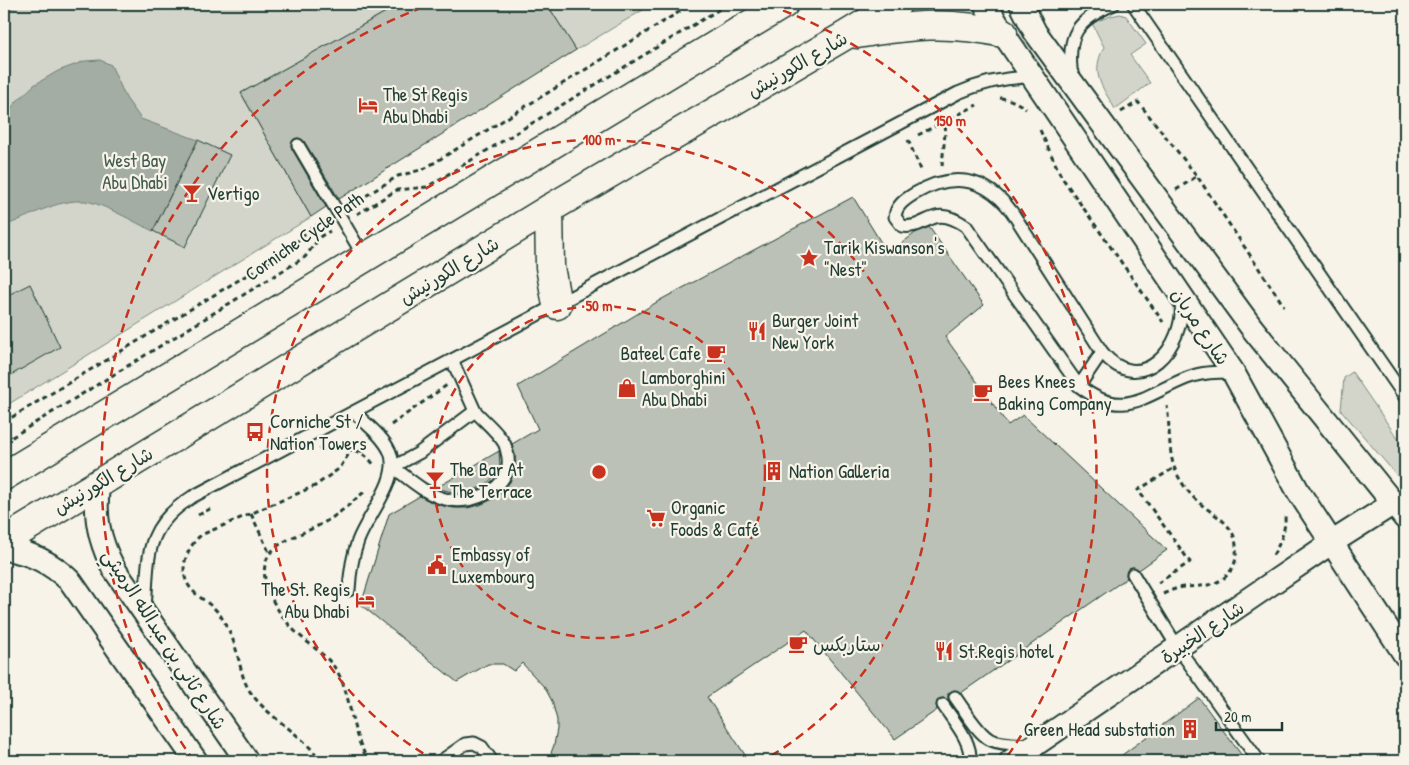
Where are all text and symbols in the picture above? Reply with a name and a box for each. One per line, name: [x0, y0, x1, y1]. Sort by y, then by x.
street label: شارع الكورنيش: [742, 25, 853, 104]
place label: The St Regis Abu Dhabi: [383, 81, 468, 129]
hotel icon: The St Regis Abu Dhabi: [357, 94, 379, 116]
text: 150 m: [934, 110, 966, 131]
text: 100 m: [583, 129, 615, 150]
park label: West Bay Abu Dhabi: [102, 147, 168, 195]
place label: Vertigo: [207, 180, 260, 206]
bar icon: Vertigo: [181, 182, 203, 204]
street label: Corniche Cycle Path: [239, 185, 369, 287]
street label: شارع الكورنيش: [394, 230, 504, 311]
place label: Tarik Kiswanson's "Nest": [824, 234, 945, 282]
place icon: Tarik Kiswanson's "Nest": [798, 247, 820, 269]
street label: شارع مربان: [1165, 282, 1236, 370]
text: 50 m: [586, 295, 612, 316]
place label: Burger Joint New York: [772, 307, 859, 355]
restaurant icon: Burger Joint New York: [746, 320, 768, 342]
place label: Bateel Cafe: [621, 340, 701, 366]
cafe icon: Bateel Cafe: [705, 342, 727, 364]
place label: Lamborghini Abu Dhabi: [642, 364, 726, 412]
place label: Bees Knees Baking Company: [998, 368, 1112, 416]
shop icon: Lamborghini Abu Dhabi: [616, 377, 638, 399]
cafe icon: Bees Knees Baking Company: [972, 381, 994, 403]
place label: Corniche St / Nation Towers: [270, 408, 367, 456]
bus stop icon: Corniche St / Nation Towers: [244, 421, 266, 443]
street label: شارع الكورنيش: [48, 440, 158, 521]
place label: The Bar At The Terrace: [450, 456, 533, 504]
place label: Nation Galleria: [789, 458, 890, 484]
building icon: Nation Galleria: [763, 460, 785, 482]
centre of rings: [590, 463, 608, 481]
bar icon: The Bar At The Terrace: [424, 469, 446, 491]
place label: Organic Foods & Café: [670, 494, 760, 542]
supermarket icon: Organic Foods & Café: [645, 507, 667, 529]
place label: Embassy of Luxembourg: [452, 541, 535, 589]
street label: شارع ثاني بن عبدالله الرميثي: [93, 544, 233, 737]
public building icon: Embassy of Luxembourg: [426, 554, 448, 576]
place label: The St. Regis Abu Dhabi: [261, 576, 350, 624]
hotel icon: The St. Regis Abu Dhabi: [354, 589, 376, 611]
street label: شارع الخبيرة: [1155, 594, 1250, 670]
place label: ستاربكس: [813, 631, 881, 657]
cafe icon: ستاربكس: [787, 633, 809, 655]
place label: St.Regis hotel: [959, 638, 1055, 664]
restaurant icon: St.Regis hotel: [933, 640, 955, 662]
scale bar: [1216, 700, 1283, 732]
text: 20 m: [1224, 706, 1251, 727]
place label: Green Head substation: [1024, 716, 1175, 742]
building icon: Green Head substation: [1179, 718, 1201, 740]

